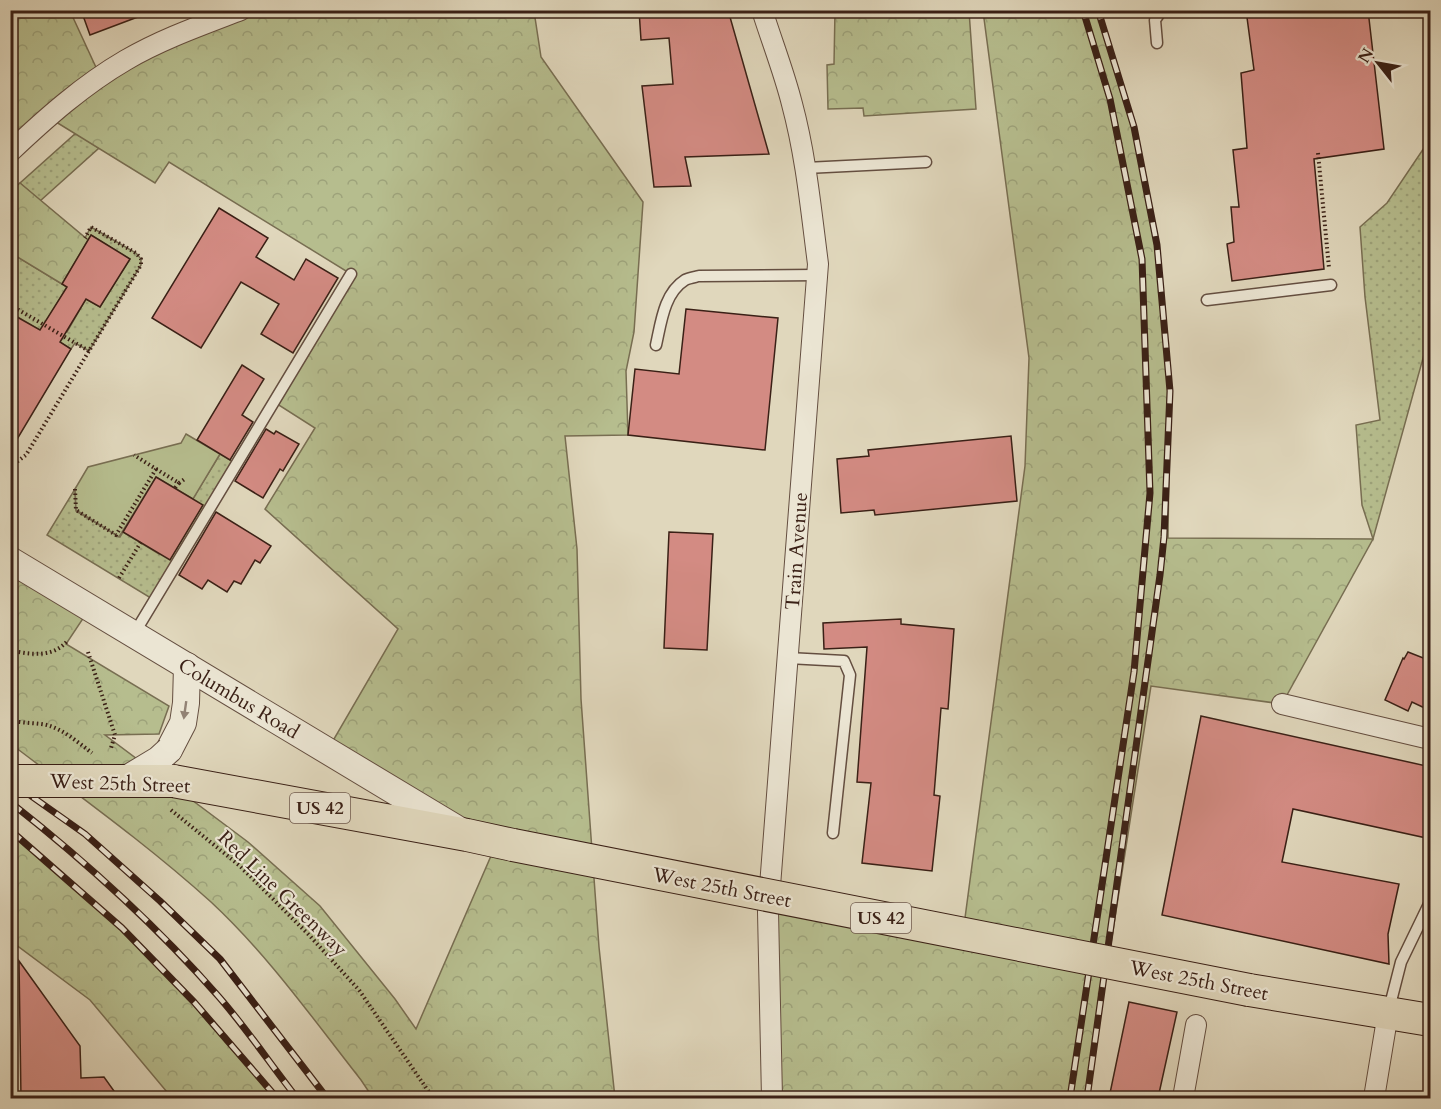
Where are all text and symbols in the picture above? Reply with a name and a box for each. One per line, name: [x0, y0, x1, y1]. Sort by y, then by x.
north arrow: [1348, 33, 1408, 93]
text: N: [1353, 44, 1379, 67]
street label: Train Avenue: [779, 491, 814, 611]
street label: Columbus Road: [173, 652, 305, 745]
one-way arrow: [180, 701, 189, 720]
street label: West 25th Street: [48, 768, 191, 799]
road number: US 42: [290, 793, 350, 823]
street label: Red Line Greenway: [212, 824, 354, 963]
street label: West 25th Street: [649, 861, 794, 914]
road number: US 42: [851, 903, 911, 933]
street label: West 25th Street: [1126, 954, 1271, 1007]

